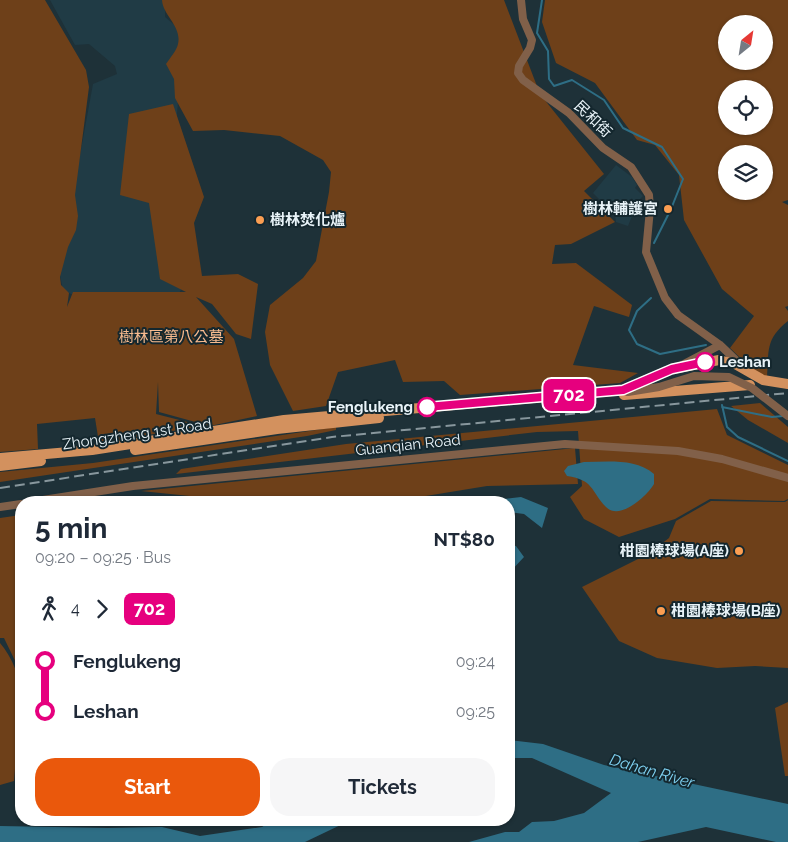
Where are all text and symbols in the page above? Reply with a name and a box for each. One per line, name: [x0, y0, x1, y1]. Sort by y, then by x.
north arrow: [718, 15, 772, 70]
map controls: [718, 15, 773, 200]
button: locate: [718, 80, 773, 135]
street label: 民和街: [571, 97, 615, 141]
button: layers: [718, 145, 773, 200]
place label: 樹林輔護宮: [583, 200, 658, 218]
marker: 樹林輔護宮: [662, 203, 674, 215]
place label: 樹林焚化爐: [270, 211, 345, 229]
marker: 樹林焚化爐: [254, 214, 266, 226]
park label: 樹林區第八公墓: [118, 328, 224, 346]
marker: Leshan: [695, 352, 715, 372]
place label: Leshan: [719, 353, 771, 371]
line badge: 702: [540, 379, 598, 411]
text: 702: [553, 384, 585, 405]
marker: Fenglukeng: [417, 397, 437, 417]
place label: Fenglukeng: [328, 398, 413, 416]
street label: Zhongzheng 1st Road: [61, 415, 213, 453]
street label: Guanqian Road: [354, 431, 462, 459]
text: 5 min: [35, 512, 107, 545]
text: NT$80: [434, 528, 495, 550]
place label: 柑園棒球場(A座): [620, 542, 729, 560]
marker: 柑園棒球場(A座): [733, 545, 745, 557]
text: 09:20 – 09:25 · Bus: [35, 548, 171, 567]
icon: walk: [35, 595, 63, 623]
icon: forward: [88, 595, 116, 623]
text: 702: [134, 598, 165, 619]
text: 4: [71, 599, 80, 618]
place label: 柑園棒球場(B座): [671, 602, 781, 620]
marker: 柑園棒球場(B座): [655, 605, 667, 617]
text: Fenglukeng: [73, 650, 181, 672]
text: 09:24: [456, 652, 495, 671]
text: Leshan: [73, 700, 139, 722]
text: 09:25: [456, 702, 495, 721]
water label: Dahan River: [607, 750, 697, 792]
button: Start: [35, 758, 260, 816]
button: Tickets: [270, 758, 495, 816]

